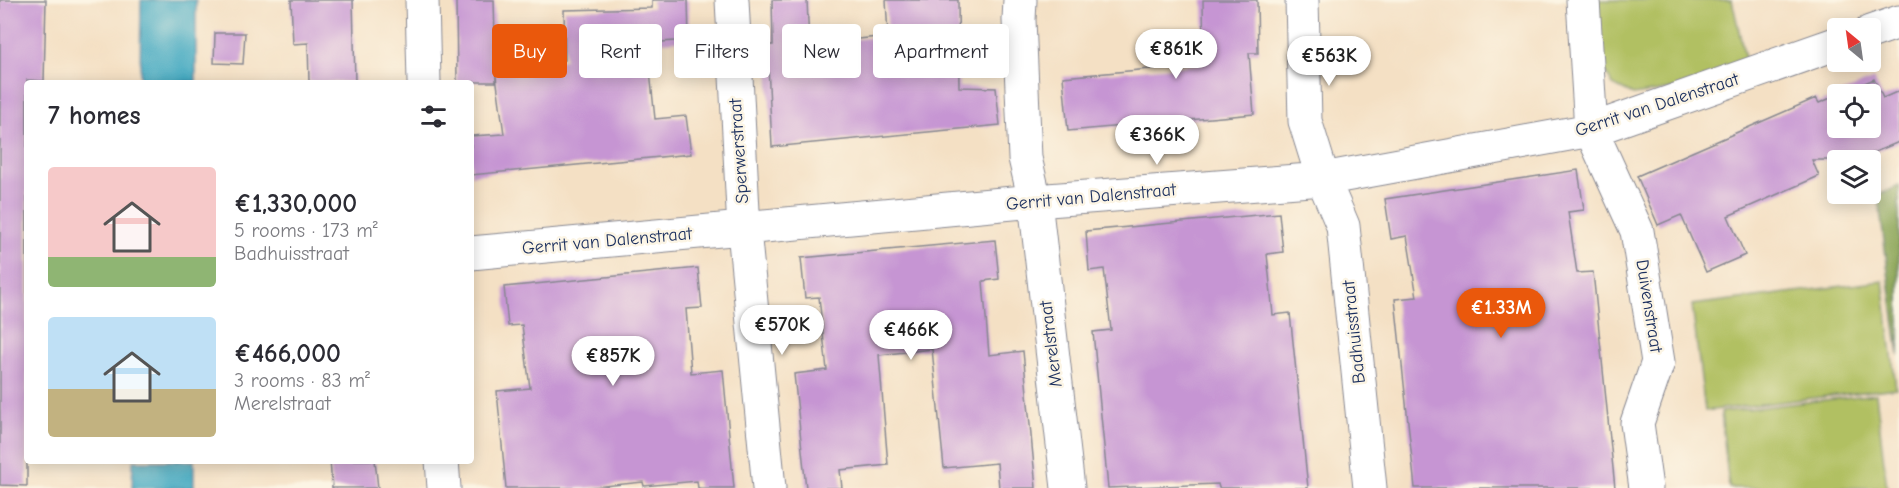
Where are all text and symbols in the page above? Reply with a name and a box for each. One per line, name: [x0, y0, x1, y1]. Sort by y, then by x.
north arrow: [1827, 18, 1881, 72]
map controls: [1827, 18, 1881, 204]
chip: Buy: [492, 24, 567, 78]
chip: Rent: [579, 24, 662, 78]
chip: Filters: [674, 24, 770, 78]
chip: New: [782, 24, 861, 78]
chip: Apartment: [873, 24, 1009, 78]
pin: €861K: [1134, 29, 1218, 80]
pin: €563K: [1287, 36, 1371, 87]
text: €861K: [1149, 37, 1203, 60]
text: €563K: [1301, 44, 1357, 67]
street label: Gerrit van Dalenstraat: [1573, 68, 1742, 141]
button: locate: [1827, 84, 1881, 138]
street label: Sperwerstraat: [725, 97, 753, 204]
icon: filters: [417, 100, 450, 133]
text: 7 homes: [48, 101, 141, 131]
pin: €366K: [1115, 115, 1199, 166]
text: €366K: [1129, 123, 1185, 146]
button: layers: [1827, 150, 1881, 204]
street label: Gerrit van Dalenstraat: [1005, 179, 1178, 215]
text: €1,330,000: [234, 189, 357, 219]
icon: home: [96, 191, 168, 263]
text: 5 rooms · 173 m²: [234, 219, 378, 242]
street label: Gerrit van Dalenstraat: [521, 223, 694, 259]
text: Badhuisstraat: [234, 242, 349, 265]
street label: Duivenstraat: [1631, 258, 1667, 355]
street label: Badhuisstraat: [1338, 279, 1370, 385]
pin: €1.33M: [1452, 288, 1550, 339]
text: €1.33M: [1470, 296, 1532, 319]
street label: Merelstraat: [1035, 299, 1067, 388]
pin: €570K: [740, 305, 824, 356]
pin: €466K: [869, 310, 953, 361]
text: €570K: [754, 313, 810, 336]
text: €466K: [883, 318, 939, 341]
pin: €857K: [571, 336, 655, 387]
text: €466,000: [234, 339, 341, 369]
icon: home: [96, 341, 168, 413]
text: €857K: [586, 344, 640, 367]
text: 3 rooms · 83 m²: [234, 369, 370, 392]
text: Merelstraat: [234, 392, 331, 415]

